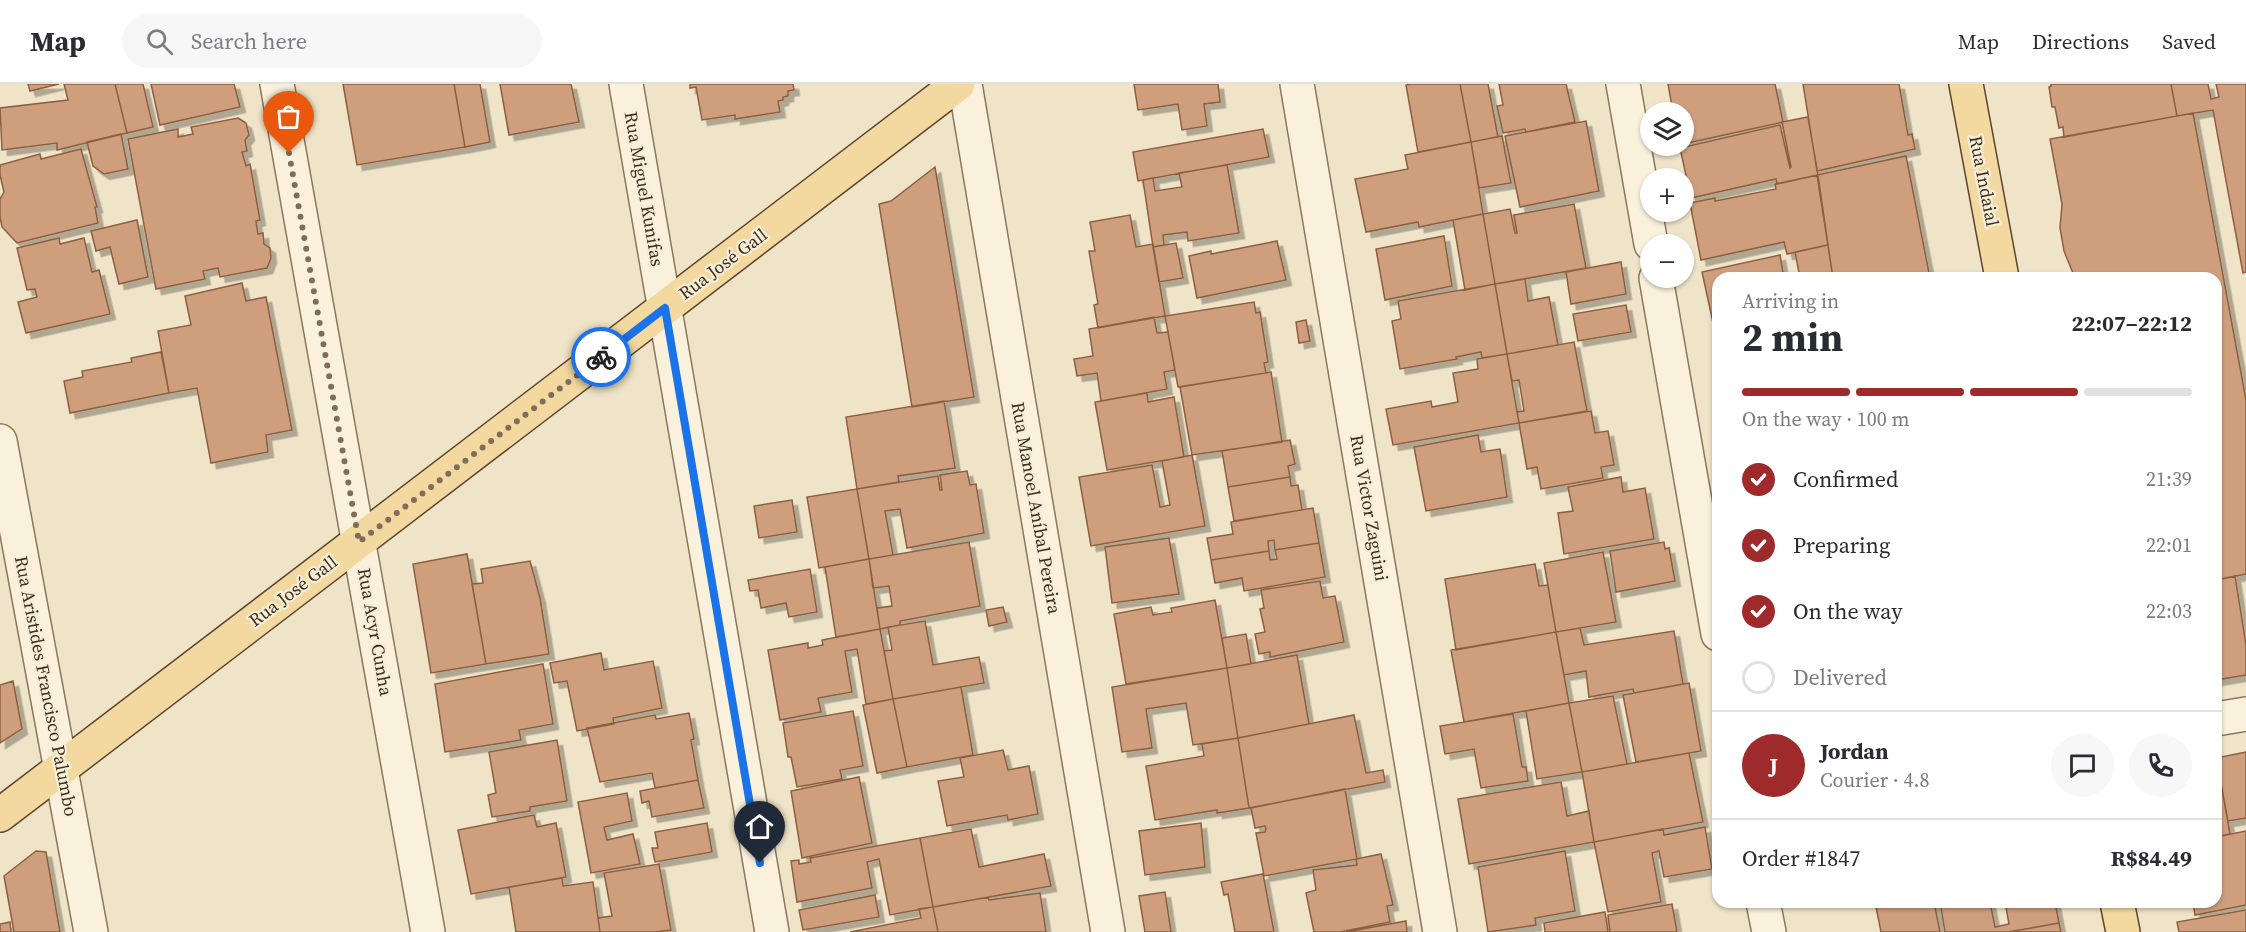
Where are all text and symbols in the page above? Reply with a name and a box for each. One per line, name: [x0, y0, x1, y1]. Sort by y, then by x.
search box: [122, 14, 542, 68]
text: Map: [30, 22, 86, 60]
icon: search: [143, 25, 176, 58]
text: Search here: [191, 26, 307, 56]
text: Map: [1958, 27, 1999, 56]
text: Directions: [2032, 27, 2129, 56]
text: Saved: [2162, 27, 2216, 56]
pin: [263, 91, 314, 153]
icon: bag: [272, 100, 305, 133]
map controls: [1640, 102, 1694, 288]
button: layers: [1640, 102, 1694, 156]
street label: Rua Miguel Kunifas: [619, 109, 670, 269]
street label: Rua Indaial: [1963, 133, 2006, 228]
button: +: [1640, 168, 1694, 222]
street label: Rua José Gall: [673, 222, 772, 305]
button: −: [1640, 234, 1694, 288]
text: Arriving in: [1742, 287, 1839, 315]
text: 22:07–22:12: [2072, 308, 2192, 338]
text: 2 min: [1742, 311, 1843, 364]
courier: [571, 327, 631, 387]
icon: bike: [585, 341, 618, 374]
street label: Rua Manoel Aníbal Pereira: [1006, 400, 1068, 617]
text: On the way · 100 m: [1742, 405, 1909, 433]
street label: Rua Victor Zaguini: [1344, 433, 1395, 583]
icon: check: [1742, 463, 1775, 496]
text: Confirmed: [1793, 464, 1898, 494]
text: 21:39: [2146, 465, 2192, 493]
icon: check: [1742, 529, 1775, 562]
text: Preparing: [1793, 530, 1890, 560]
text: 22:01: [2146, 531, 2192, 559]
street label: Rua José Gall: [243, 549, 342, 632]
street label: Rua Aristides Francisco Palumbo: [9, 553, 84, 818]
street label: Rua Acyr Cunha: [352, 566, 399, 699]
icon: check: [1742, 595, 1775, 628]
text: On the way: [1793, 596, 1902, 626]
text: 22:03: [2146, 597, 2192, 625]
text: Delivered: [1793, 662, 1887, 692]
button: chat: [2051, 734, 2114, 797]
button: phone: [2129, 734, 2192, 797]
text: Jordan: [1820, 736, 1888, 766]
text: J: [1769, 750, 1778, 780]
text: Courier · 4.8: [1820, 766, 1929, 794]
pin: [734, 801, 785, 863]
icon: home: [743, 810, 776, 843]
text: Order #1847: [1742, 843, 1860, 873]
text: R$84.49: [2111, 843, 2192, 873]

